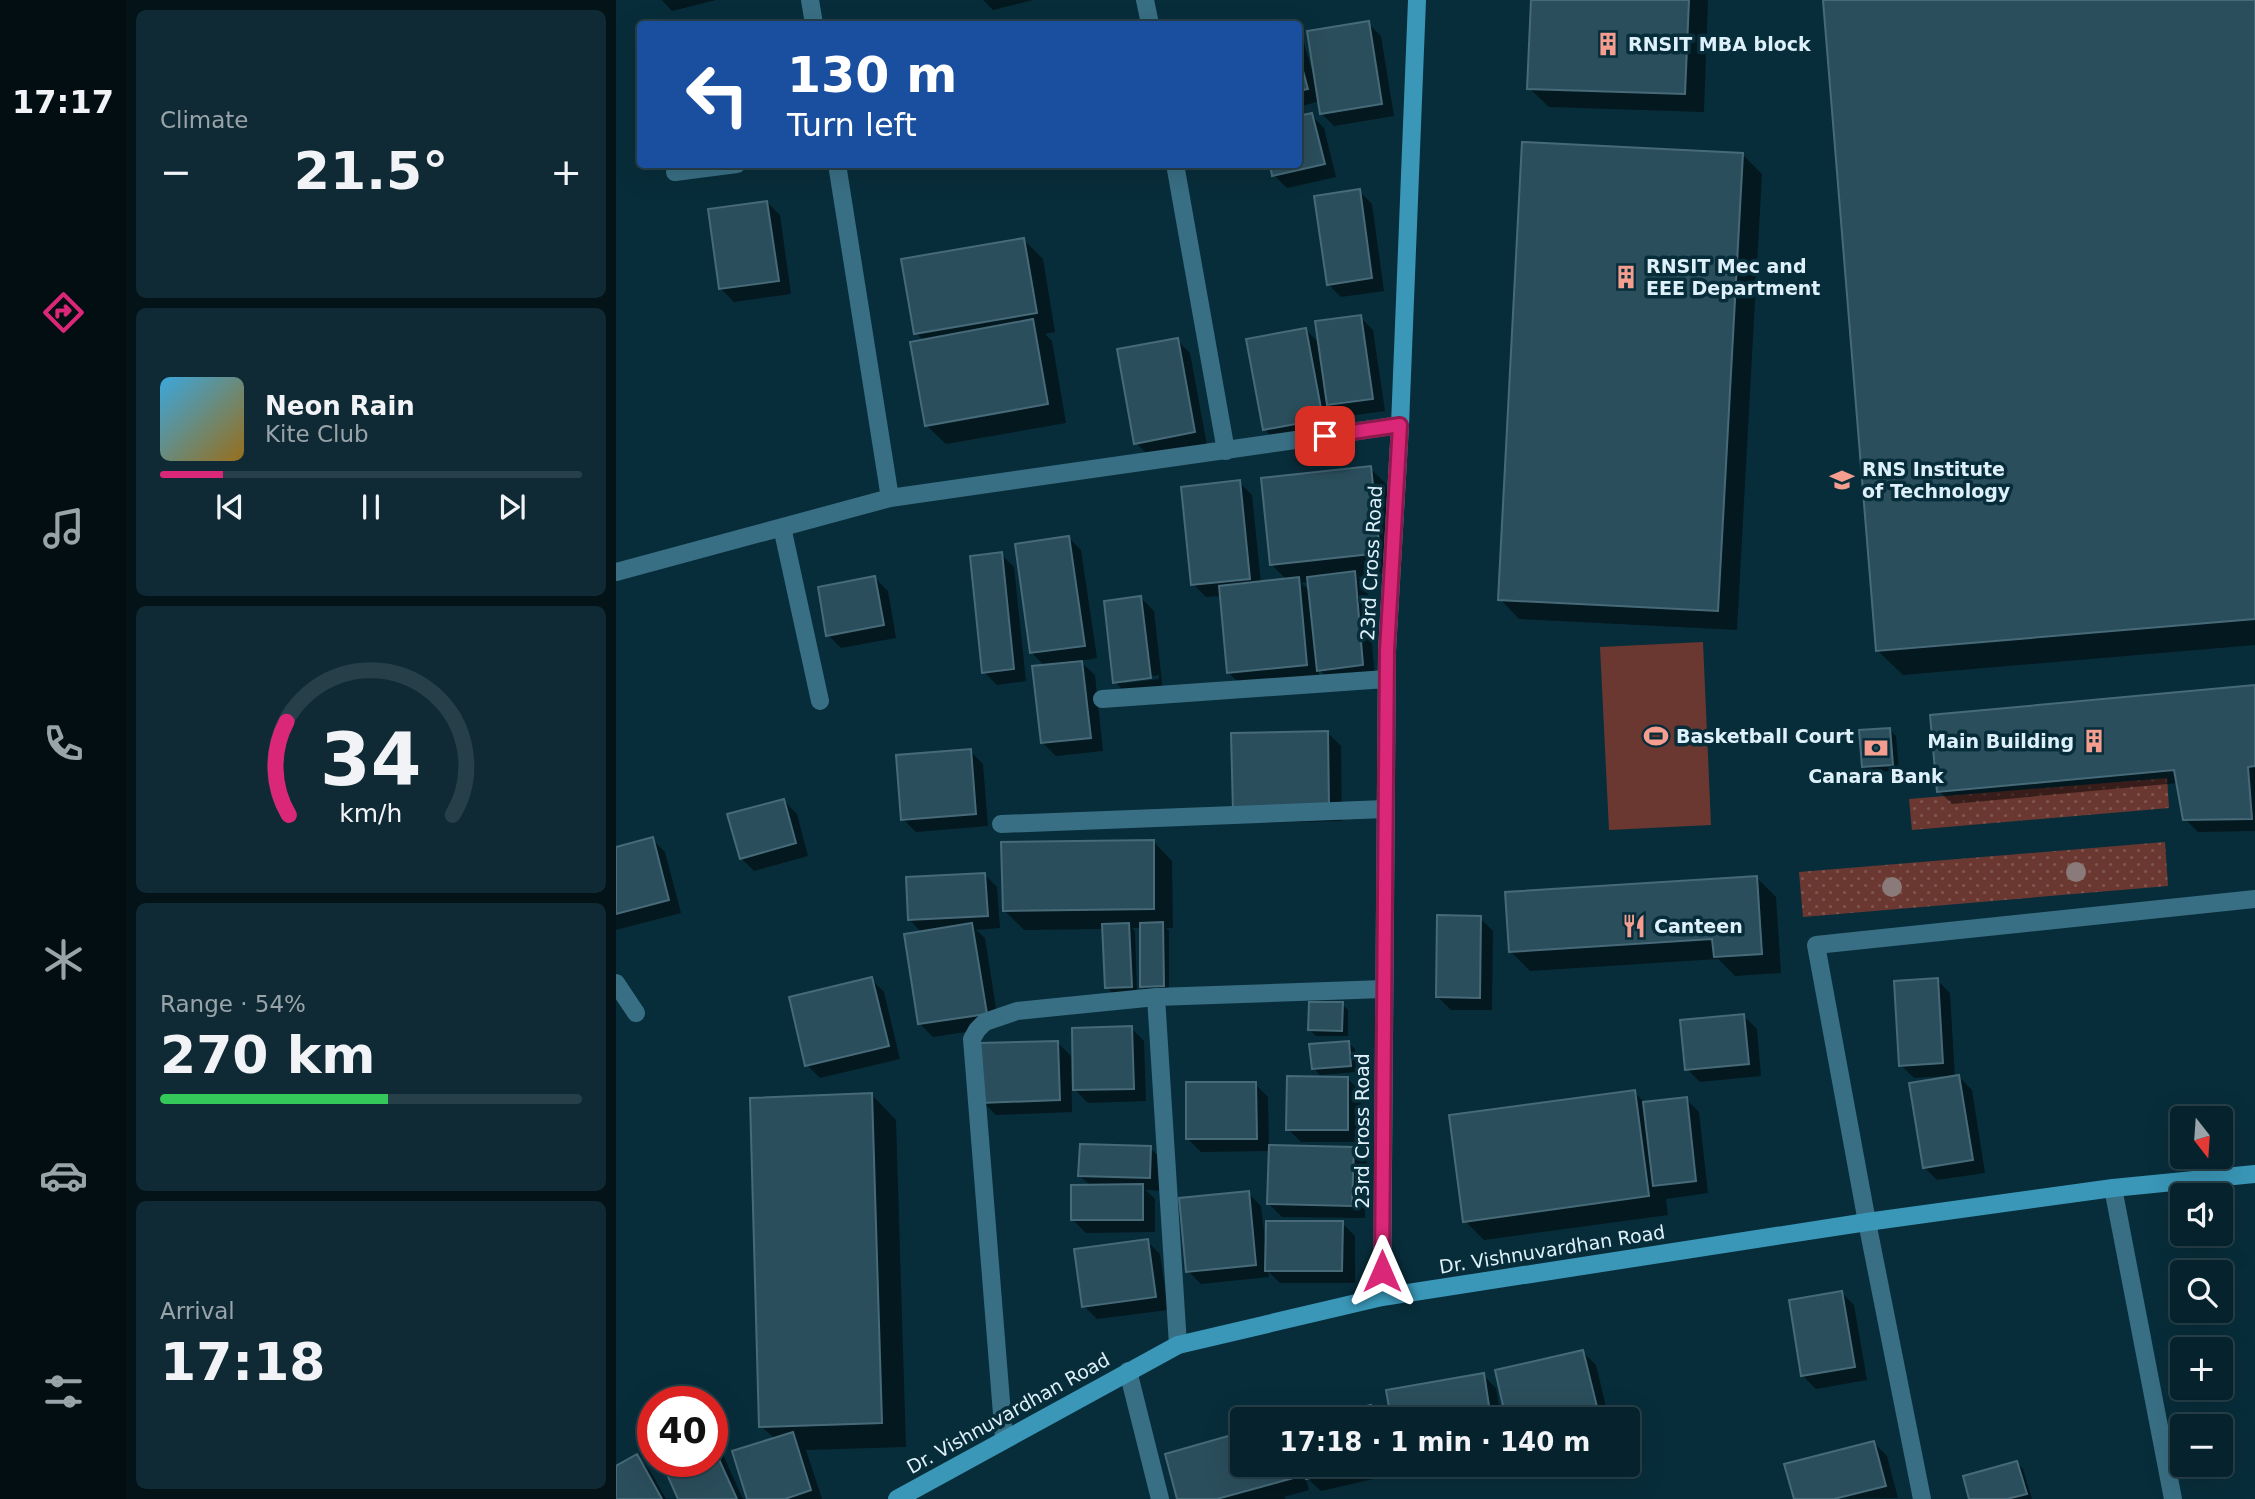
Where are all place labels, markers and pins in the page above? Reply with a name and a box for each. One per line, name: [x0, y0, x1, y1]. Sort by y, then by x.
building icon: RNSIT MBA block: [1594, 30, 1622, 58]
place label: RNSIT MBA block: [1628, 33, 1811, 55]
place label: RNSIT Mec and EEE Department: [1646, 255, 1820, 299]
building icon: RNSIT Mec and EEE Department: [1612, 263, 1640, 291]
pin: [1295, 406, 1355, 466]
place label: RNS Institute of Technology: [1862, 458, 2011, 502]
school or university icon: RNS Institute of Technology: [1828, 466, 1856, 494]
sports icon: Basketball Court: [1642, 722, 1670, 750]
place label: Basketball Court: [1676, 725, 1854, 747]
building icon: Main Building: [2080, 727, 2108, 755]
place label: Main Building: [1927, 730, 2074, 752]
bank icon: Canara Bank: [1862, 734, 1890, 762]
place label: Canara Bank: [1808, 765, 1944, 787]
restaurant icon: Canteen: [1620, 912, 1648, 940]
place label: Canteen: [1654, 915, 1743, 937]

